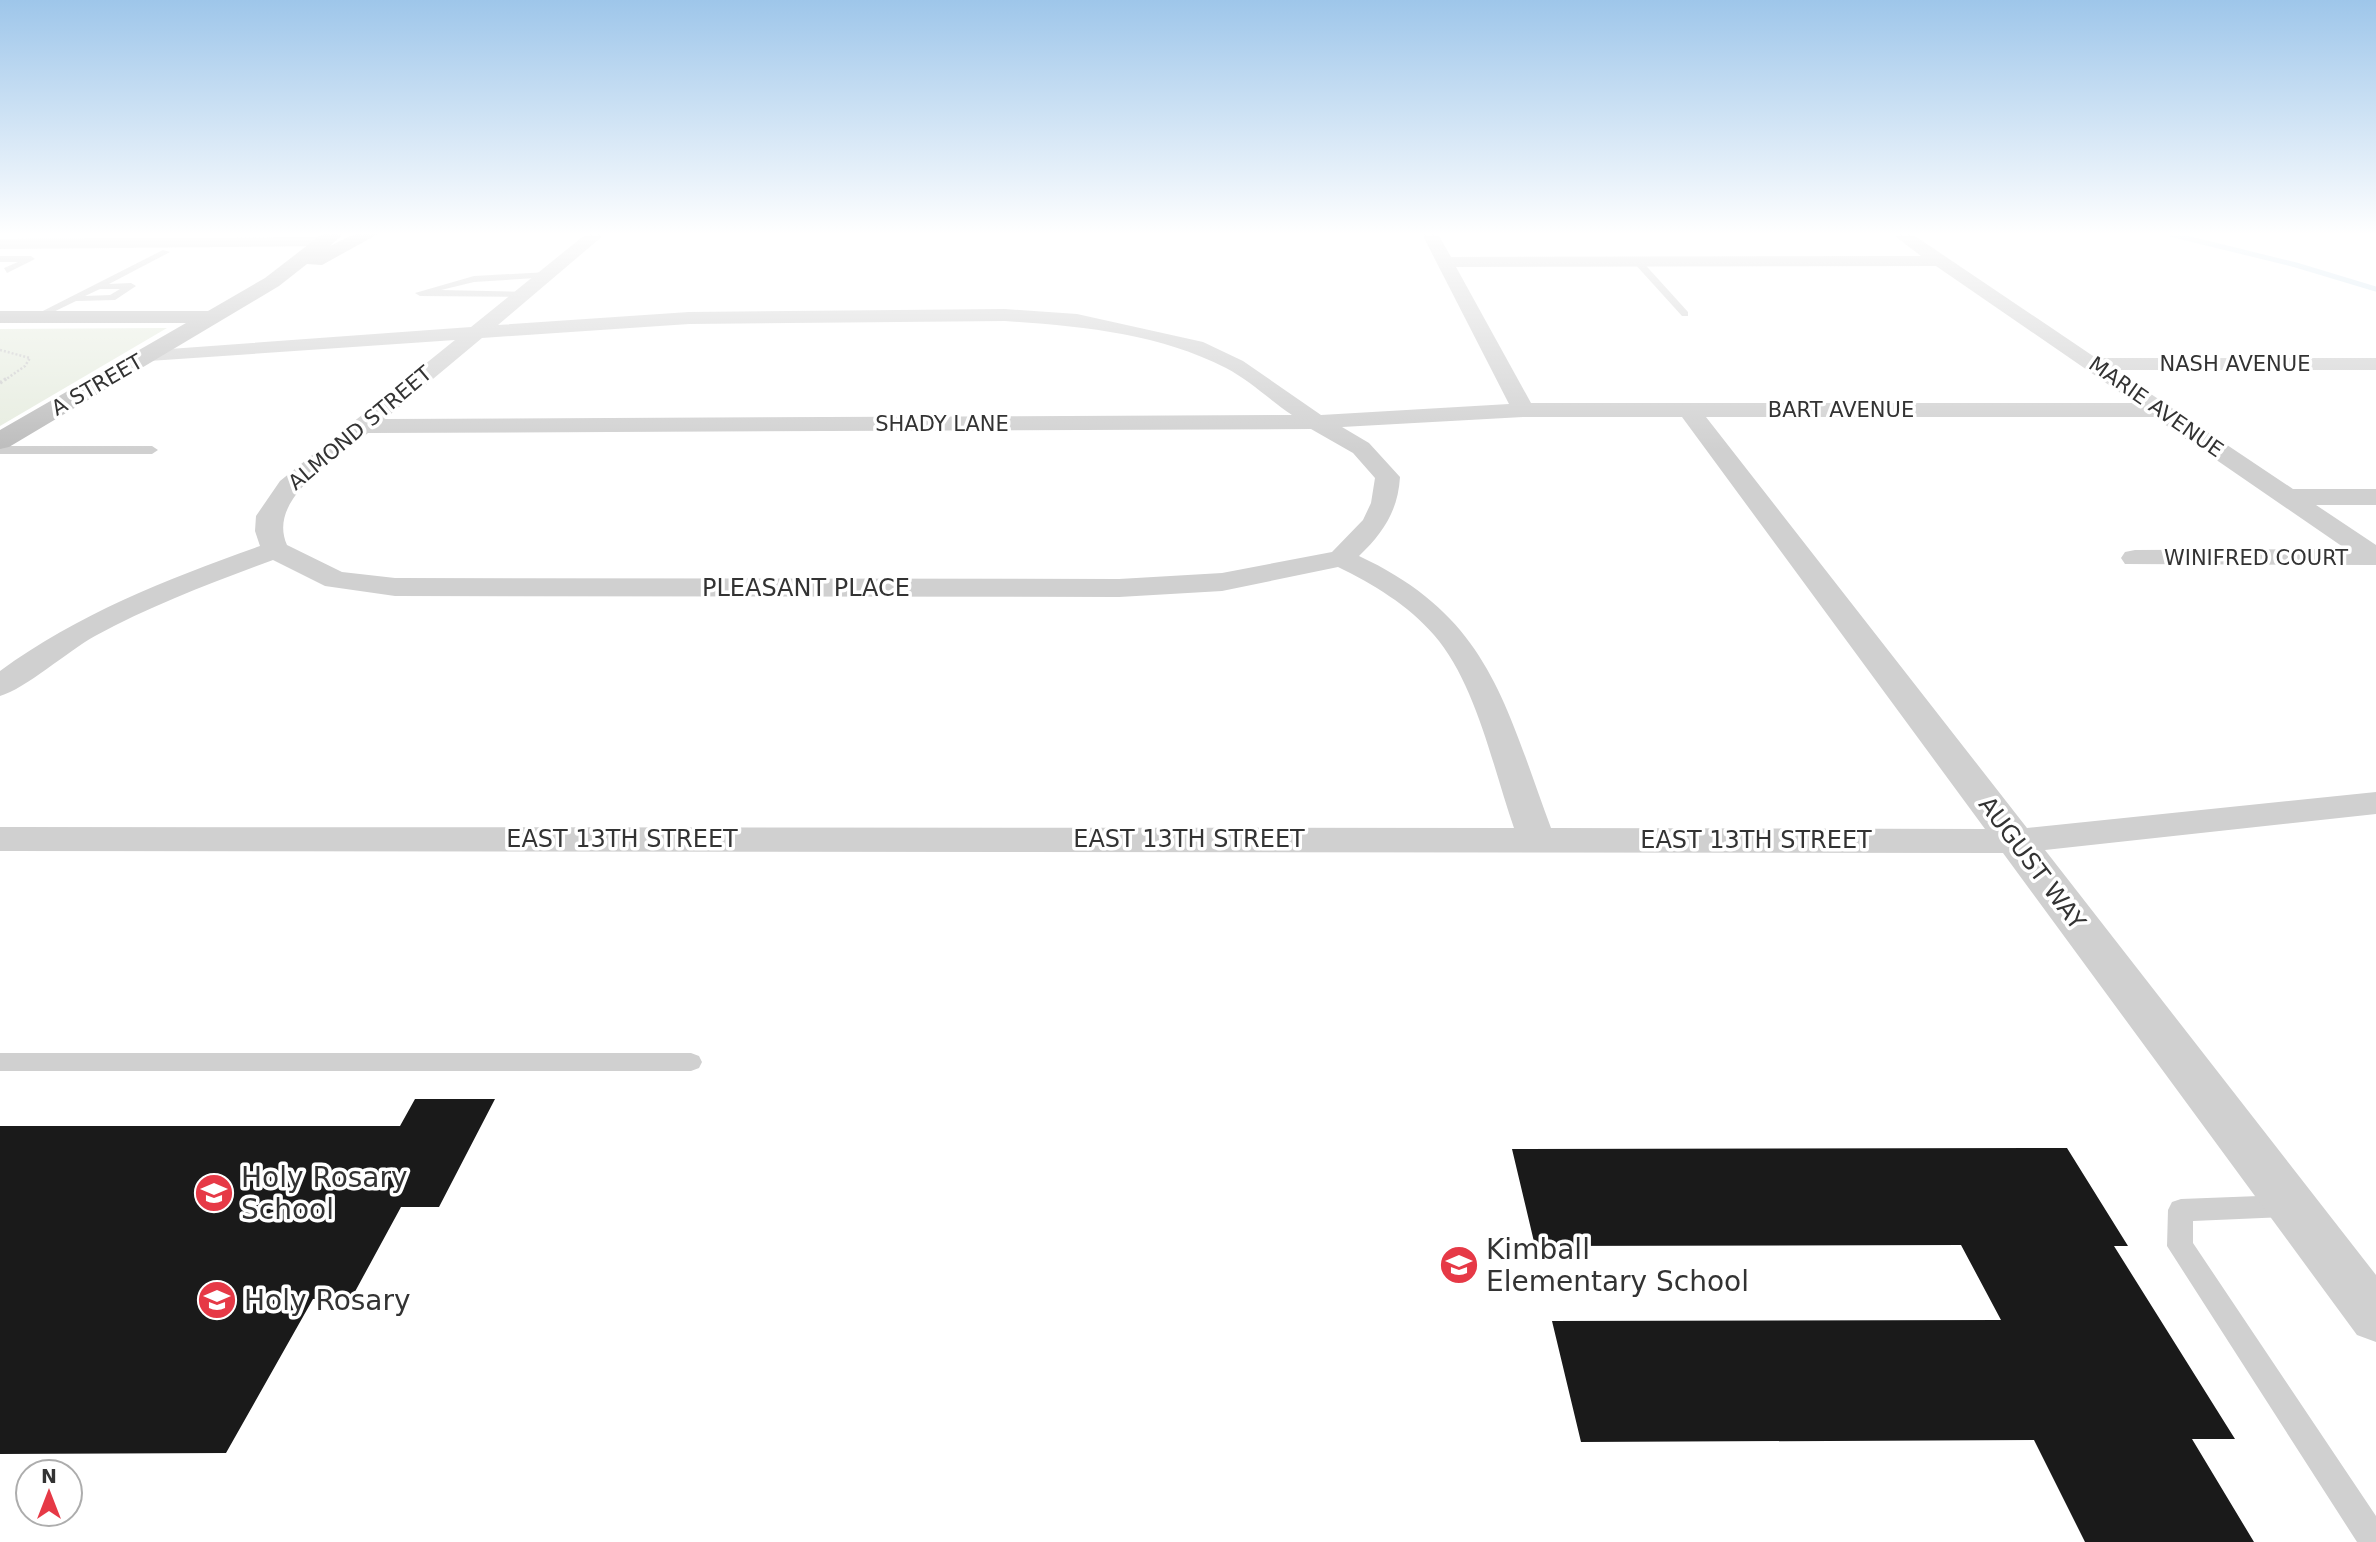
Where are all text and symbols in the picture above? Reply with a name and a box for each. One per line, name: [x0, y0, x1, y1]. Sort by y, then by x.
street label: A STREET: [47, 349, 147, 421]
street label: MARIE AVENUE: [2084, 352, 2228, 462]
street label: NASH AVENUE: [2160, 352, 2310, 376]
street label: ALMOND STREET: [284, 361, 437, 495]
street label: BART AVENUE: [1768, 398, 1914, 422]
street label: SHADY LANE: [875, 412, 1009, 436]
street label: WINIFRED COURT: [2164, 546, 2348, 570]
street label: PLEASANT PLACE: [702, 574, 910, 602]
street label: AUGUST WAY: [1973, 791, 2091, 935]
street label: EAST 13TH STREET: [506, 825, 738, 853]
street label: EAST 13TH STREET: [1073, 825, 1305, 853]
street label: EAST 13TH STREET: [1640, 826, 1872, 854]
place label: Holy Rosary School: [241, 1161, 408, 1226]
school or university icon: Holy Rosary School: [193, 1172, 235, 1214]
place label: Kimball Elementary School: [1486, 1233, 1749, 1298]
school or university icon: Kimball Elementary School: [1438, 1244, 1480, 1286]
school or university icon: Holy Rosary: [196, 1279, 238, 1321]
place label: Holy Rosary: [244, 1284, 411, 1317]
north arrow: [14, 1458, 84, 1528]
text: N: [41, 1465, 57, 1487]

